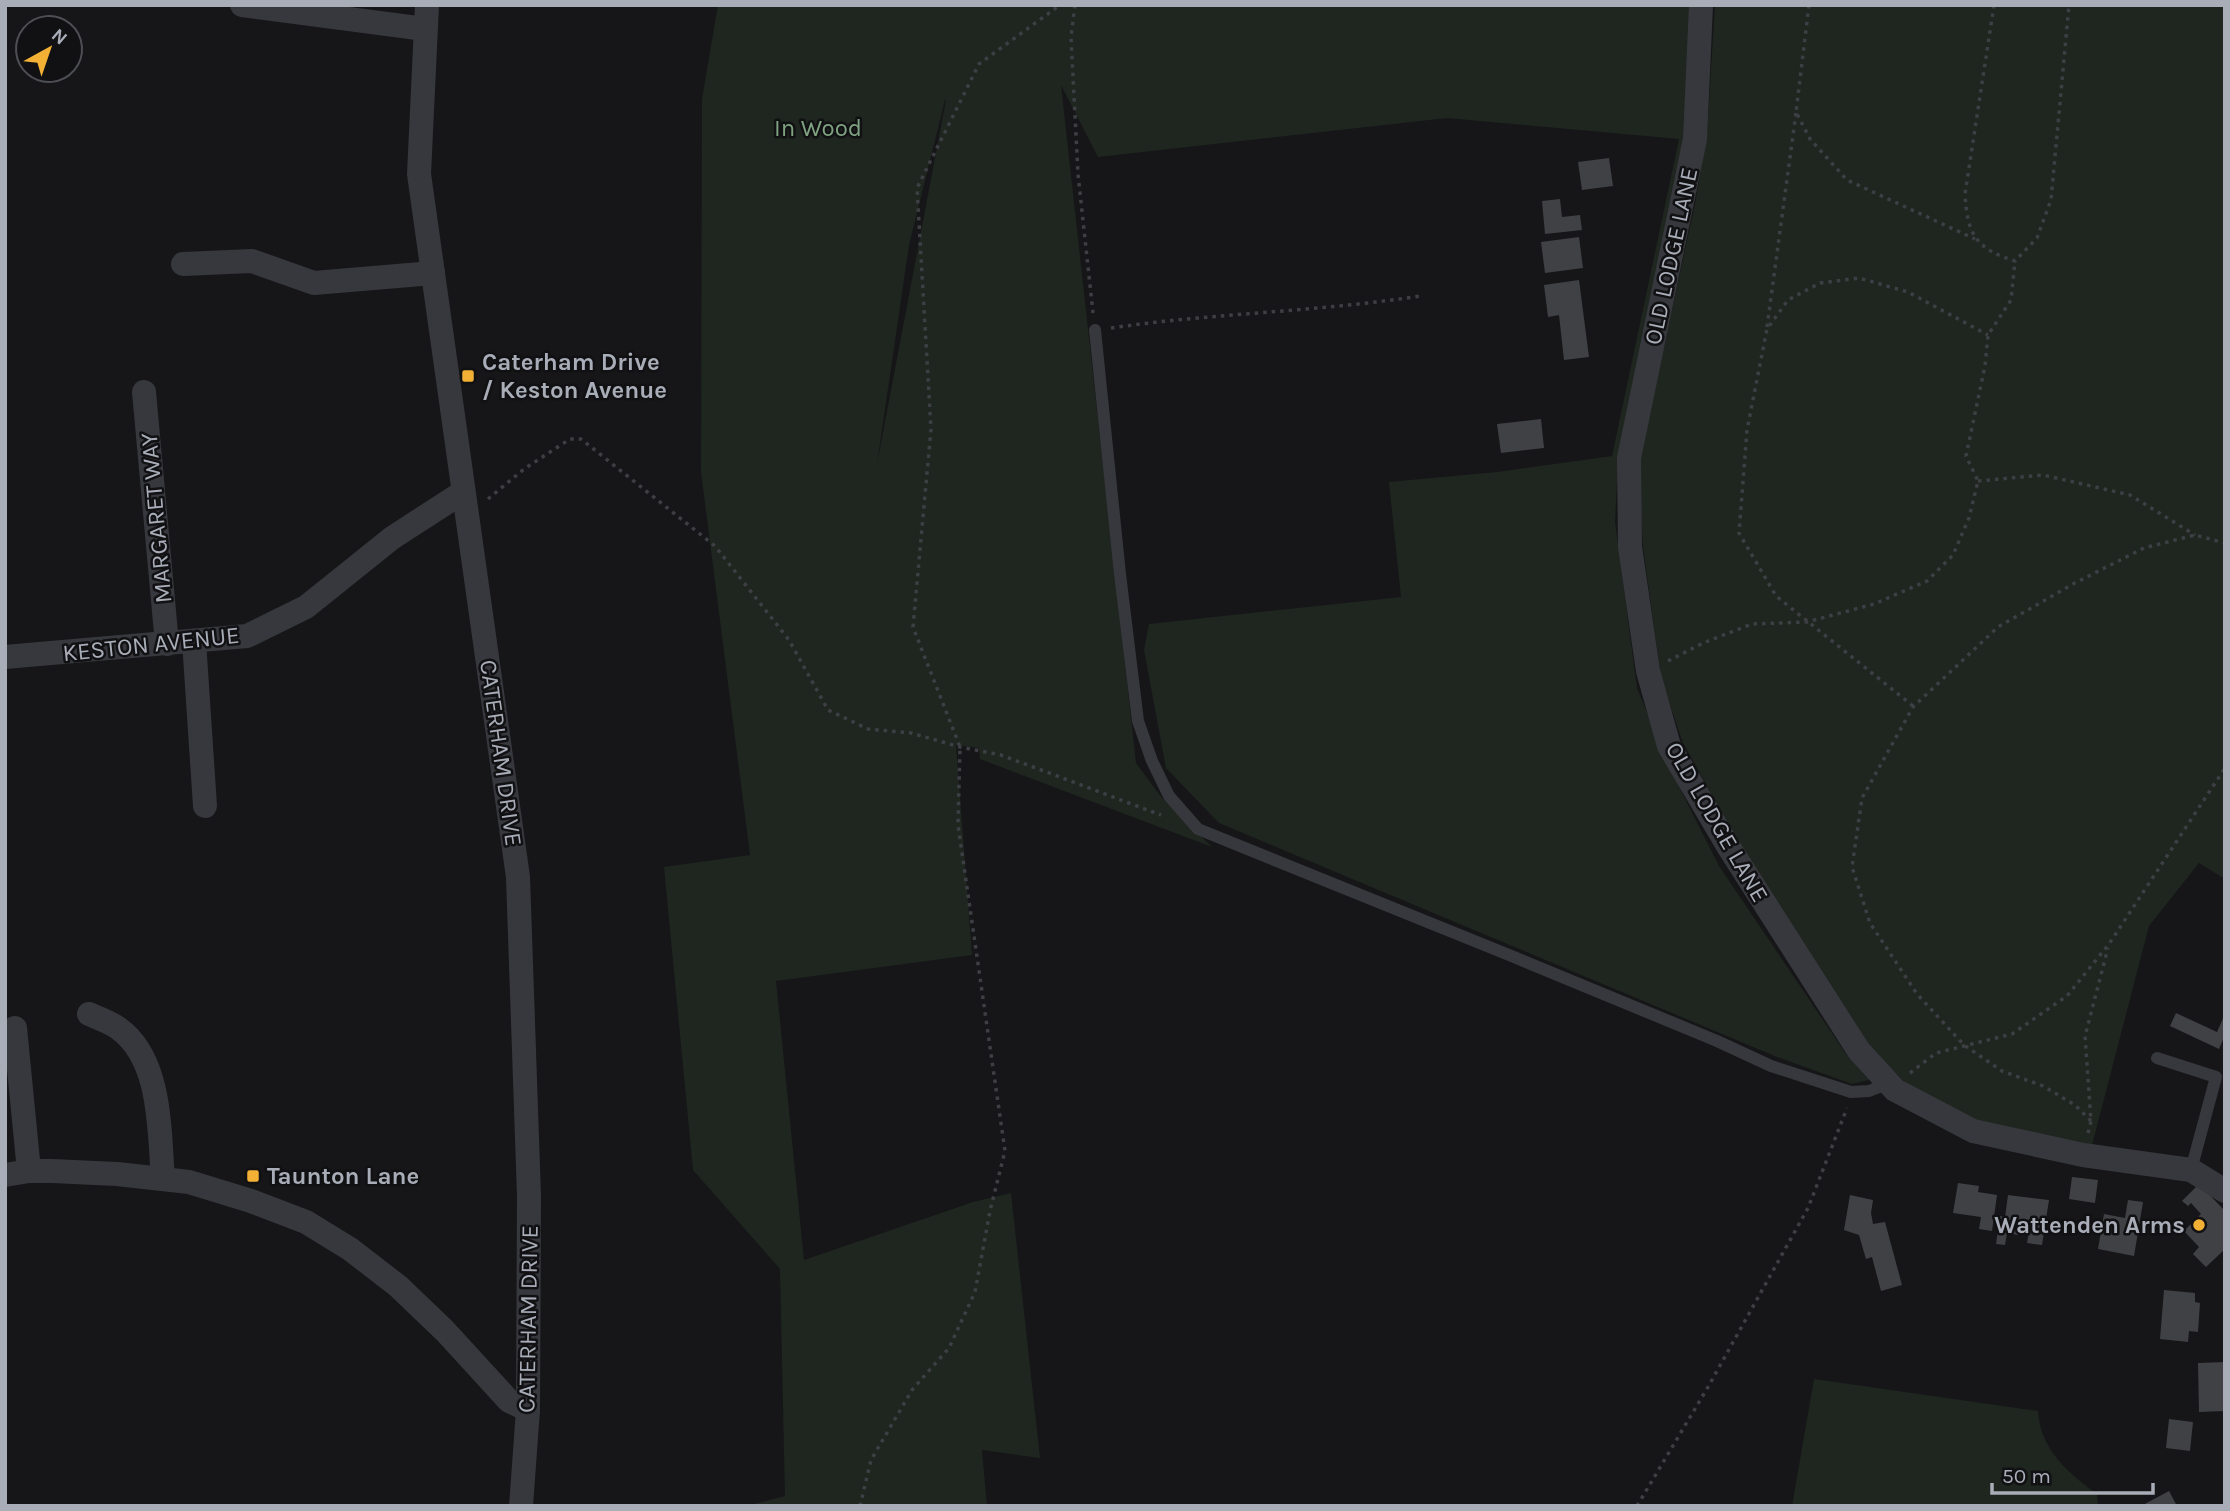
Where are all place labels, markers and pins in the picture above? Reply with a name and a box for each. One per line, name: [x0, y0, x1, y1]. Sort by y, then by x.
place label: Caterham Drive / Keston Avenue: [482, 348, 667, 404]
marker: Caterham Drive / Keston Avenue: [460, 368, 476, 384]
place label: Taunton Lane: [267, 1162, 419, 1190]
marker: Taunton Lane: [245, 1168, 261, 1184]
place label: Wattenden Arms: [1994, 1211, 2185, 1239]
marker: Wattenden Arms: [2191, 1217, 2207, 1233]

